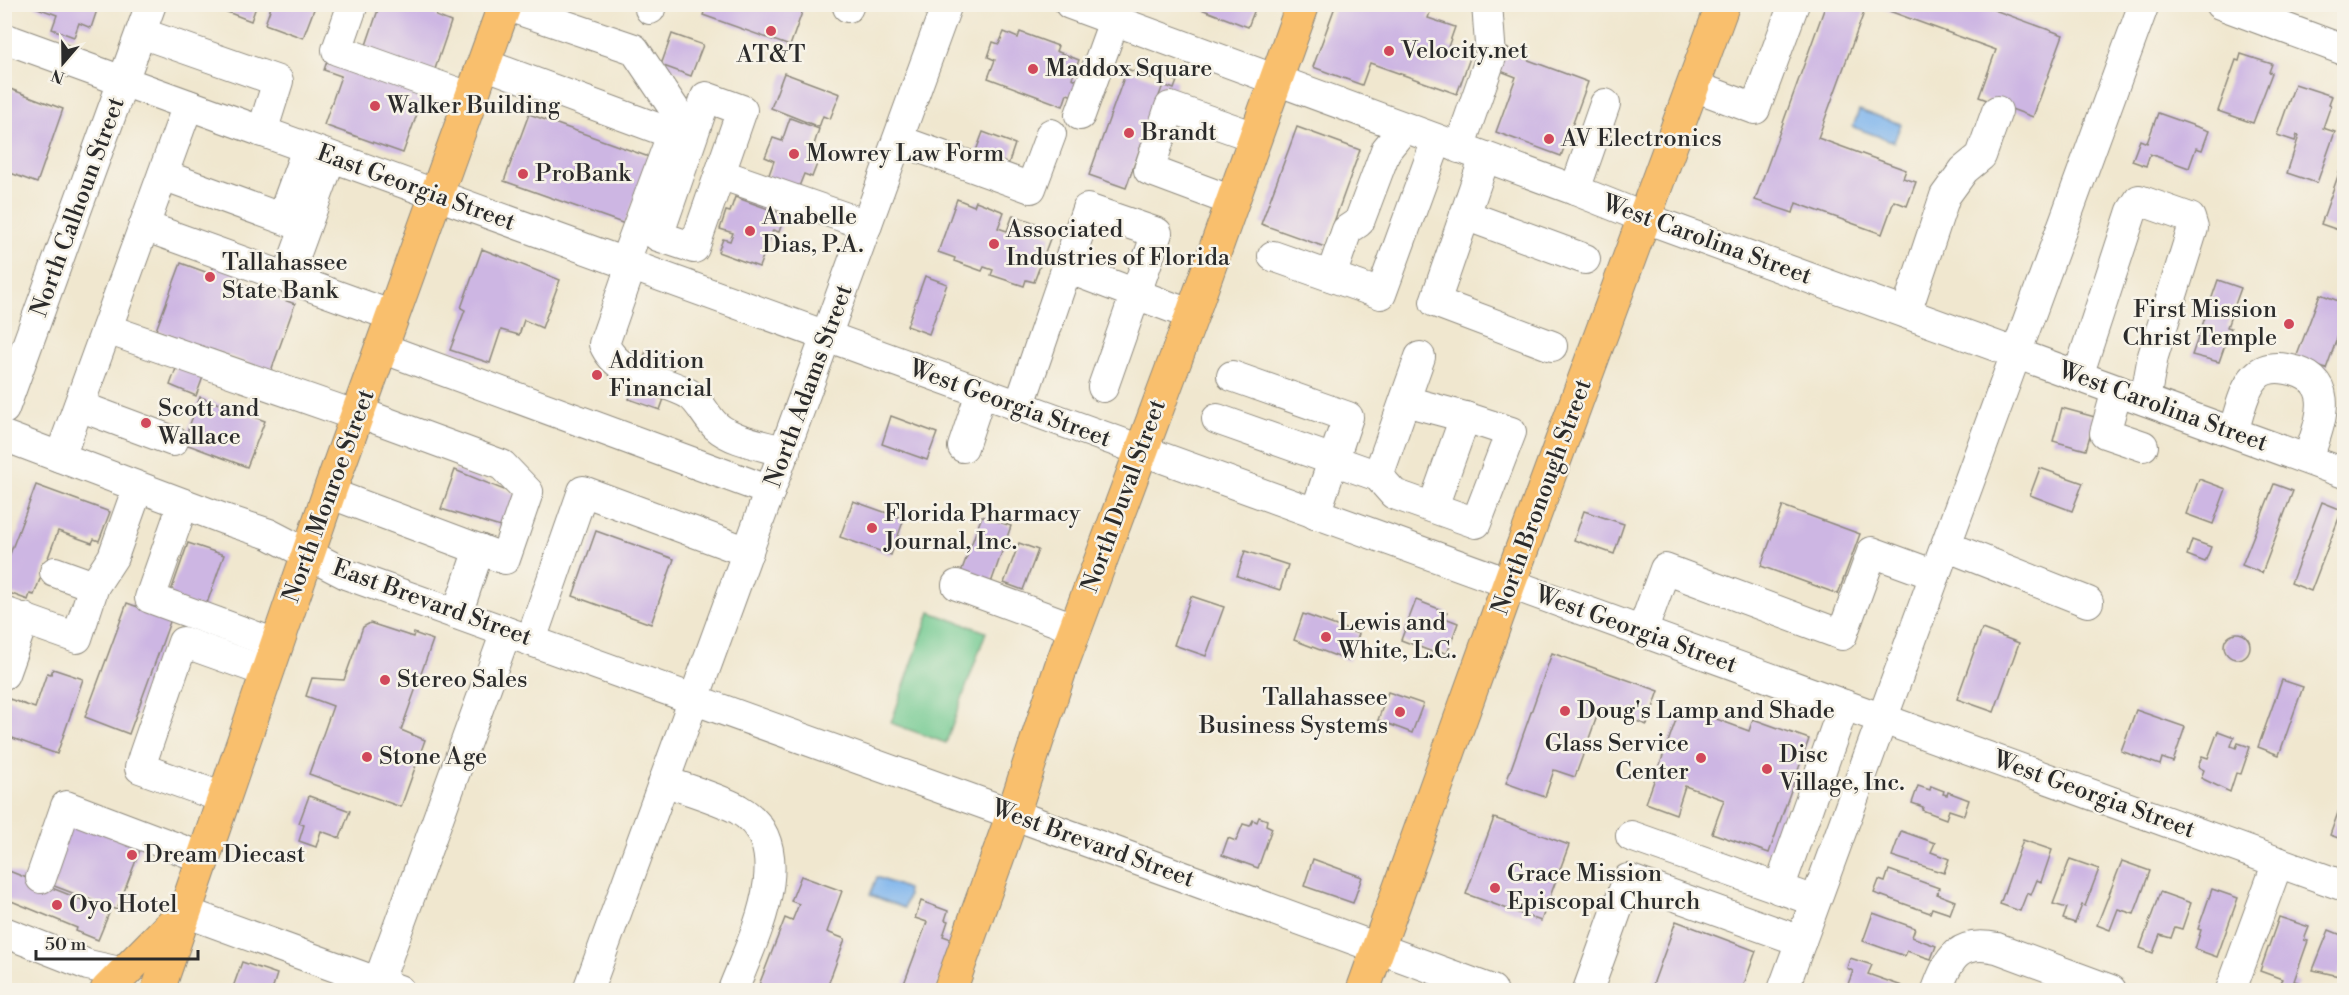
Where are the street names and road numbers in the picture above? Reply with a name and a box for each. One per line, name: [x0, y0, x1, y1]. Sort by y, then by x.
street label: North Calhoun Street: [24, 93, 132, 321]
street label: East Georgia Street: [313, 138, 520, 238]
street label: West Carolina Street: [1597, 188, 1816, 292]
street label: North Adams Street: [758, 280, 860, 492]
street label: West Georgia Street: [904, 353, 1115, 455]
street label: West Carolina Street: [2053, 355, 2272, 459]
street label: North Bronough Street: [1485, 374, 1599, 619]
street label: North Monroe Street: [276, 385, 382, 607]
street label: North Duval Street: [1075, 395, 1173, 597]
street label: East Brevard Street: [328, 553, 536, 653]
street label: West Georgia Street: [1530, 579, 1741, 681]
street label: West Georgia Street: [1988, 744, 2199, 846]
street label: West Brevard Street: [987, 793, 1199, 895]

